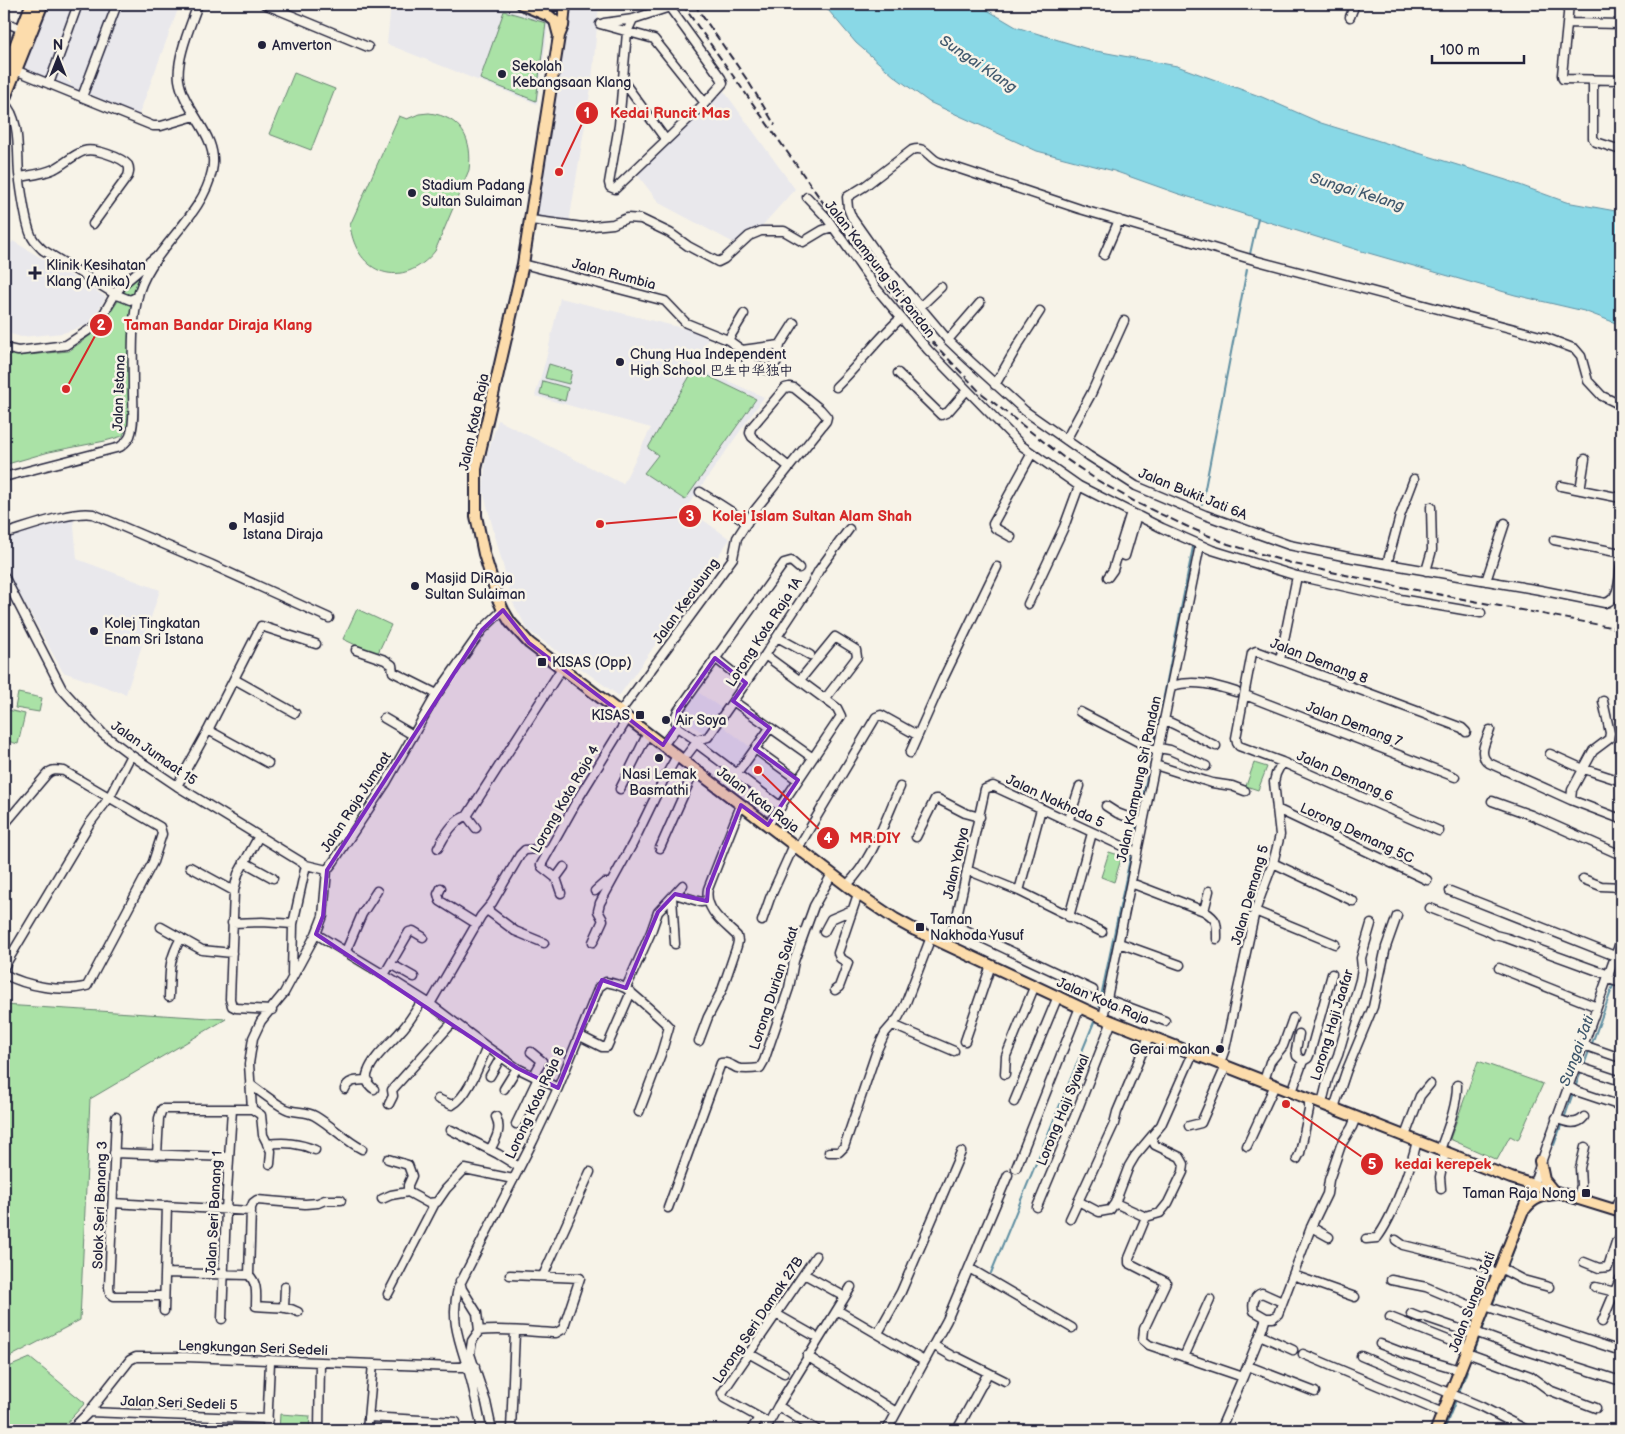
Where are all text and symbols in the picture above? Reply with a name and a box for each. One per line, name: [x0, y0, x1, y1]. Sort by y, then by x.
water label: Sungai Klang: [936, 31, 1021, 97]
north arrow: [32, 32, 82, 82]
scale bar: [1432, 32, 1525, 64]
text: N: [53, 37, 63, 54]
place label: Amverton: [272, 37, 332, 54]
marker: Amverton: [256, 39, 268, 51]
text: 100 m: [1440, 41, 1480, 60]
place label: Sekolah Kebangsaan Klang: [512, 58, 631, 91]
marker: Sekolah Kebangsaan Klang: [496, 68, 508, 80]
callout: Kedai Runcit Mas: [575, 98, 740, 128]
text: 1: [584, 104, 590, 123]
text: Kedai Runcit Mas: [610, 104, 730, 123]
water label: Sungai Kelang: [1307, 169, 1407, 216]
place label: Stadium Padang Sultan Sulaiman: [422, 177, 525, 210]
marker: Stadium Padang Sultan Sulaiman: [406, 187, 418, 199]
street label: Jalan Kampung Sri Pandan: [821, 197, 939, 341]
street label: Jalan Rumbia: [570, 255, 658, 293]
place label: Klinik Kesihatan Klang (Anika): [46, 257, 146, 290]
marker: Klinik Kesihatan Klang (Anika): [28, 266, 42, 280]
callout: Taman Bandar Diraja Klang: [89, 310, 323, 340]
text: 2: [97, 316, 106, 335]
text: Taman Bandar Diraja Klang: [124, 316, 312, 335]
place label: Chung Hua Independent High School 巴生中华独中: [630, 346, 793, 379]
street label: Jalan Istana: [109, 354, 129, 432]
marker: Chung Hua Independent High School 巴生中华独中: [614, 356, 626, 368]
street label: Jalan Kota Raja: [455, 372, 493, 472]
street label: Jalan Bukit Jati 6A: [1136, 464, 1250, 524]
callout: Kolej Islam Sultan Alam Shah: [677, 501, 922, 531]
text: 3: [686, 507, 695, 526]
text: Kolej Islam Sultan Alam Shah: [712, 507, 912, 526]
place label: Masjid Istana Diraja: [243, 510, 323, 543]
marker: Masjid Istana Diraja: [227, 520, 239, 532]
street label: Jalan Kecubung: [649, 555, 723, 647]
place label: Masjid DiRaja Sultan Sulaiman: [425, 570, 526, 603]
street label: Lorong Kota Raja 1A: [722, 574, 806, 690]
marker: Masjid DiRaja Sultan Sulaiman: [409, 580, 421, 592]
place label: Kolej Tingkatan Enam Sri Istana: [104, 615, 204, 648]
marker: Kolej Tingkatan Enam Sri Istana: [88, 625, 100, 637]
street label: Jalan Demang 8: [1268, 635, 1370, 687]
place label: KISAS (Opp): [552, 654, 632, 671]
marker: KISAS (Opp): [536, 656, 548, 668]
street label: Jalan Kampung Sri Pandan: [1113, 694, 1165, 864]
street label: Jalan Demang 7: [1304, 698, 1405, 750]
place label: KISAS: [591, 707, 630, 724]
marker: KISAS: [634, 709, 646, 721]
place label: Air Soya: [676, 712, 727, 729]
marker: Air Soya: [660, 714, 672, 726]
street label: Jalan Jumaat 15: [108, 717, 200, 789]
street label: Lorong Kota Raja 4: [527, 742, 603, 856]
street label: Jalan Demang 6: [1294, 747, 1396, 805]
street label: Jalan Raja Jumaat: [317, 748, 395, 856]
marker: Nasi Lemak Basmathi: [653, 752, 665, 764]
street label: Jalan Kota Raja: [713, 763, 803, 837]
place label: Nasi Lemak Basmathi: [622, 766, 697, 799]
street label: Jalan Nakhoda 5: [1003, 771, 1107, 831]
street label: Lorong Demang 5C: [1297, 799, 1417, 867]
callout: MR.DIY: [815, 823, 911, 853]
street label: Jalan Yahya: [939, 825, 973, 901]
text: 4: [824, 829, 833, 848]
text: MR.DIY: [850, 829, 901, 848]
street label: Jalan Demang 5: [1228, 843, 1272, 947]
place label: Taman Nakhoda Yusuf: [930, 911, 1025, 944]
marker: Taman Nakhoda Yusuf: [914, 921, 926, 933]
street label: Lorong Durian Sakat: [746, 923, 802, 1052]
street label: Lorong Haji Jaafar: [1307, 966, 1357, 1083]
street label: Jalan Kota Raja: [1054, 974, 1152, 1028]
water label: Sungai Jati: [1555, 1012, 1599, 1089]
place label: Gerai makan: [1130, 1041, 1210, 1058]
marker: Gerai makan: [1214, 1043, 1226, 1055]
street label: Lorong Kota Raja 8: [502, 1044, 568, 1162]
street label: Lorong Haji Syawal: [1033, 1052, 1093, 1168]
street label: Solok Seri Banang 3: [89, 1141, 111, 1269]
callout: kedai kerepek: [1359, 1149, 1501, 1179]
street label: Jalan Seri Banang 1: [202, 1150, 226, 1276]
text: 5: [1368, 1155, 1377, 1174]
text: kedai kerepek: [1395, 1155, 1492, 1174]
place label: Taman Raja Nong: [1463, 1185, 1576, 1202]
marker: Taman Raja Nong: [1580, 1187, 1592, 1199]
street label: Jalan Sungai Jati: [1445, 1249, 1499, 1355]
street label: Lorong Seri Damak 27B: [709, 1253, 807, 1387]
street label: Lengkungan Seri Sedeli: [178, 1337, 328, 1359]
street label: Jalan Seri Sedeli 5: [120, 1392, 238, 1414]

